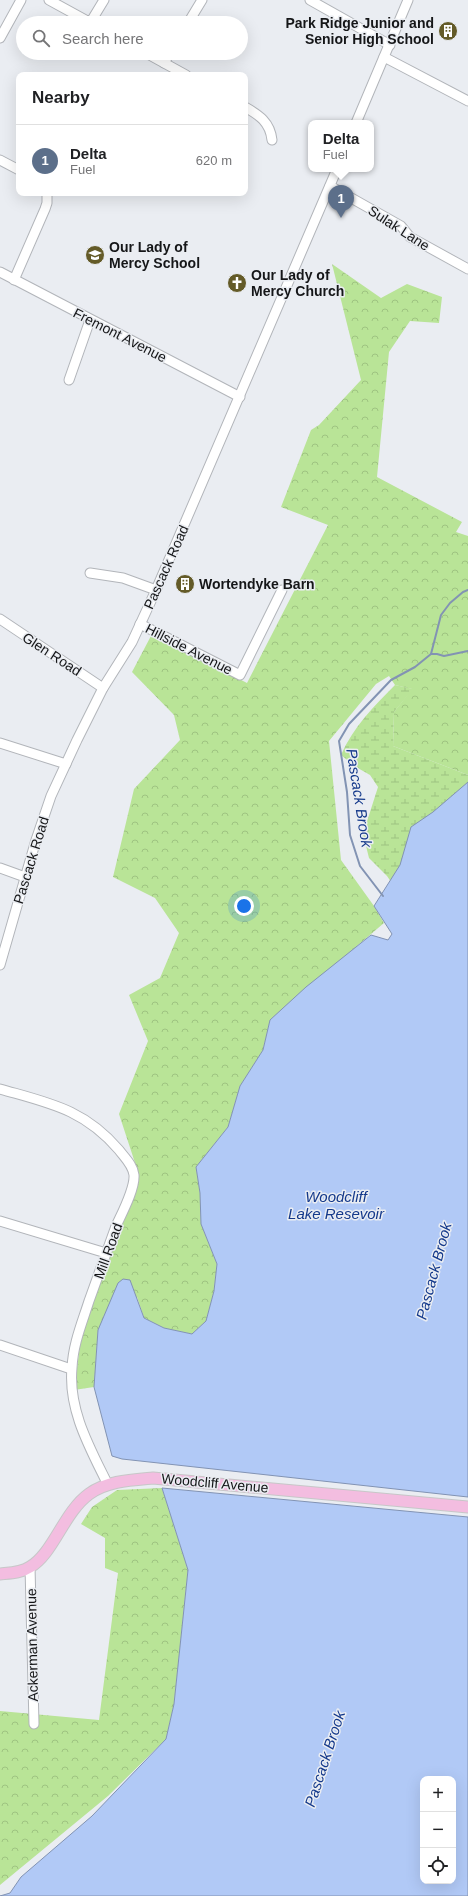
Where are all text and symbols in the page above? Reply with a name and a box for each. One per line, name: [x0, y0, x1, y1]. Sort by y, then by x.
place label: Park Ridge Junior and Senior High School: [285, 15, 434, 47]
search box: [16, 16, 248, 60]
building icon: Park Ridge Junior and Senior High School: [437, 20, 459, 42]
icon: search: [30, 27, 52, 49]
text: Search here: [62, 30, 144, 47]
text: Nearby: [32, 88, 90, 107]
popup: [308, 120, 374, 172]
text: Delta: [323, 130, 359, 147]
text: Delta: [70, 145, 107, 162]
text: Fuel: [323, 147, 348, 162]
text: 1: [41, 153, 49, 168]
text: 620 m: [196, 153, 232, 168]
text: Fuel: [70, 162, 95, 177]
pin: 1: [328, 185, 354, 218]
street label: Sulak Lane: [365, 202, 433, 254]
place label: Our Lady of Mercy School: [109, 239, 200, 271]
school or university icon: Our Lady of Mercy School: [84, 244, 106, 266]
place label: Our Lady of Mercy Church: [251, 267, 344, 299]
church icon: Our Lady of Mercy Church: [226, 272, 248, 294]
street label: Fremont Avenue: [71, 305, 169, 365]
street label: Pascack Road: [140, 523, 192, 611]
building icon: Wortendyke Barn: [174, 573, 196, 595]
place label: Wortendyke Barn: [199, 576, 315, 592]
street label: Hillside Avenue: [143, 620, 235, 678]
street label: Glen Road: [20, 629, 84, 679]
water label: Pascack Brook: [343, 747, 376, 850]
street label: Pascack Road: [10, 814, 52, 906]
your location: [234, 896, 254, 916]
water label: Woodcliff Lake Resevoir: [288, 1188, 385, 1222]
water label: Pascack Brook: [412, 1219, 455, 1321]
street label: Mill Road: [91, 1221, 125, 1281]
street label: Woodcliff Avenue: [161, 1470, 269, 1496]
street label: Ackerman Avenue: [23, 1588, 41, 1702]
water label: Pascack Brook: [301, 1707, 349, 1809]
map controls: [420, 1776, 456, 1884]
button: +: [420, 1776, 456, 1812]
button: −: [420, 1812, 456, 1848]
button: locate: [420, 1848, 456, 1884]

